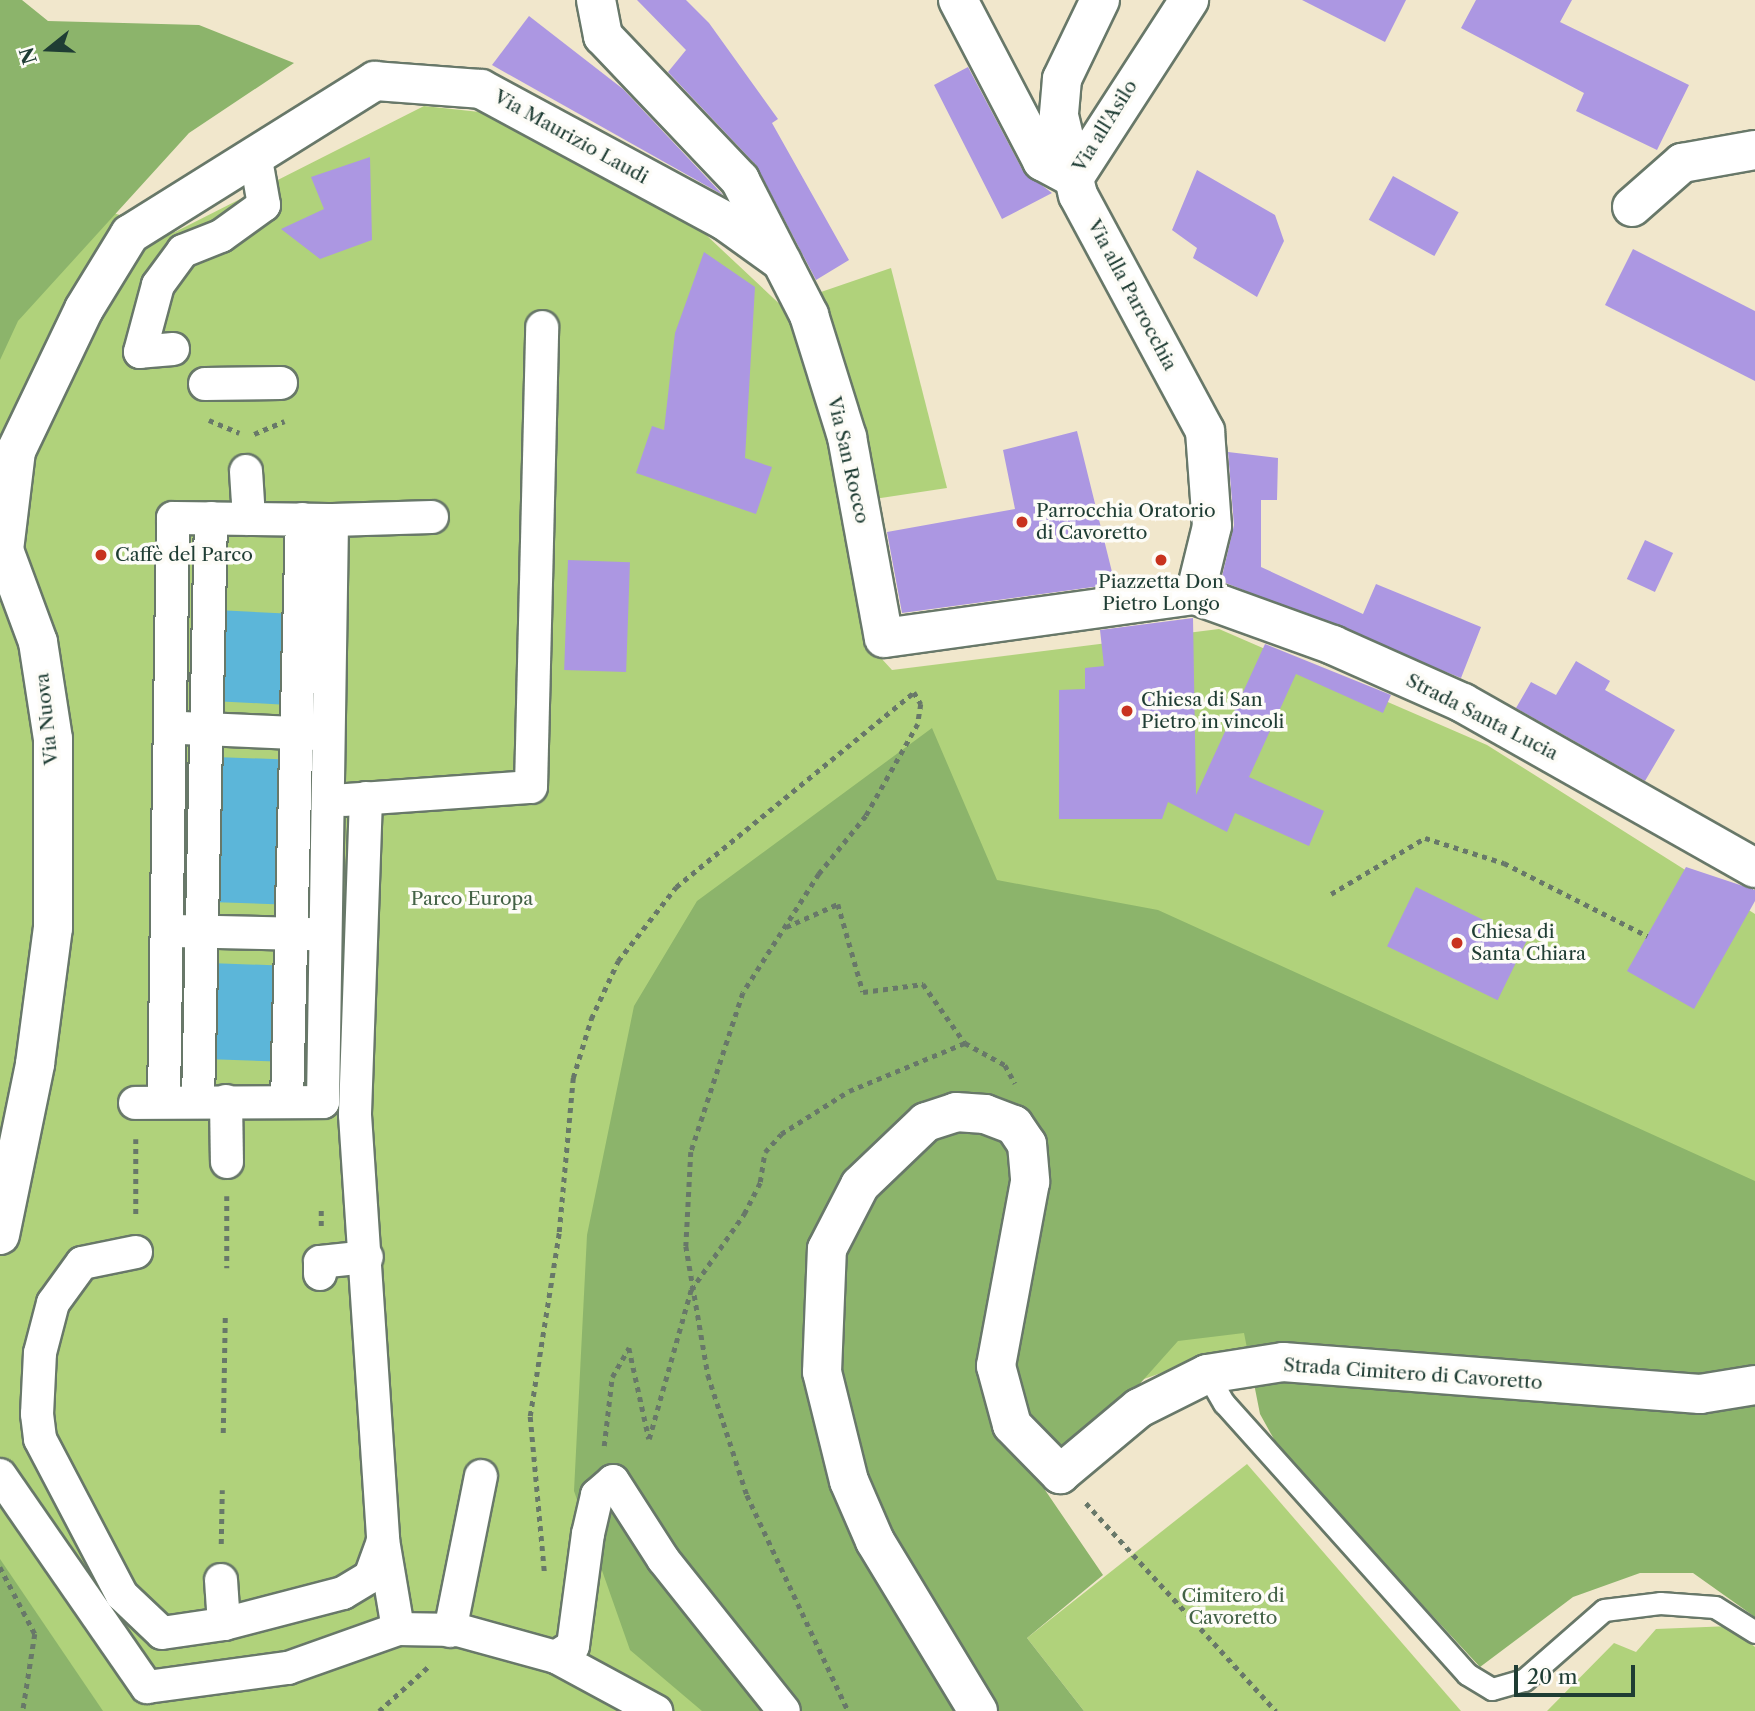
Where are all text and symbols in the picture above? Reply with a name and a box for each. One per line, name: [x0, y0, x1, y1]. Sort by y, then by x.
north arrow: [14, 14, 84, 84]
text: N: [15, 44, 42, 67]
street label: Via all'Asilo: [1068, 76, 1142, 176]
street label: Via Maurizio Laudi: [490, 85, 652, 189]
street label: Via alla Parrocchia: [1082, 215, 1182, 375]
street label: Via San Rocco: [822, 394, 874, 526]
place label: Parrocchia Oratorio di Cavoretto: [1036, 500, 1216, 544]
marker: Parrocchia Oratorio di Cavoretto: [1014, 514, 1030, 530]
place label: Caffè del Parco: [115, 544, 253, 566]
marker: Caffè del Parco: [93, 547, 109, 563]
marker: Piazzetta Don Pietro Longo: [1153, 552, 1169, 568]
place label: Piazzetta Don Pietro Longo: [1098, 571, 1224, 615]
street label: Strada Santa Lucia: [1402, 669, 1562, 765]
street label: Via Nuova: [31, 672, 63, 766]
place label: Chiesa di San Pietro in vincoli: [1141, 689, 1285, 733]
marker: Chiesa di San Pietro in vincoli: [1119, 703, 1135, 719]
park label: Parco Europa: [411, 888, 533, 910]
place label: Chiesa di Santa Chiara: [1471, 921, 1586, 965]
marker: Chiesa di Santa Chiara: [1449, 935, 1465, 951]
street label: Strada Cimitero di Cavoretto: [1283, 1354, 1543, 1394]
park label: Cimitero di Cavoretto: [1181, 1585, 1285, 1629]
scale bar: [1517, 1652, 1638, 1696]
text: 20 m: [1527, 1664, 1578, 1689]

